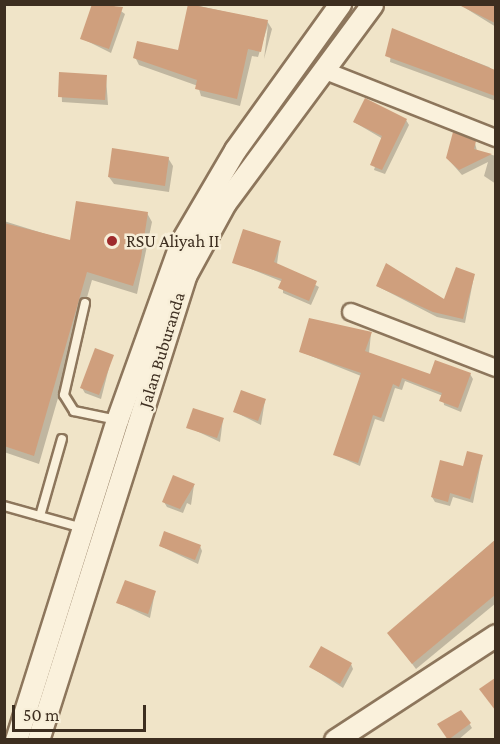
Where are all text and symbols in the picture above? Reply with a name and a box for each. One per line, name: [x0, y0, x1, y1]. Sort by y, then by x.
place label: RSU Aliyah II: [126, 230, 219, 252]
marker: RSU Aliyah II: [103, 232, 121, 250]
street label: Jalan Buburanda: [134, 290, 190, 410]
scale bar: [15, 693, 148, 731]
text: 50 m: [23, 705, 60, 725]

